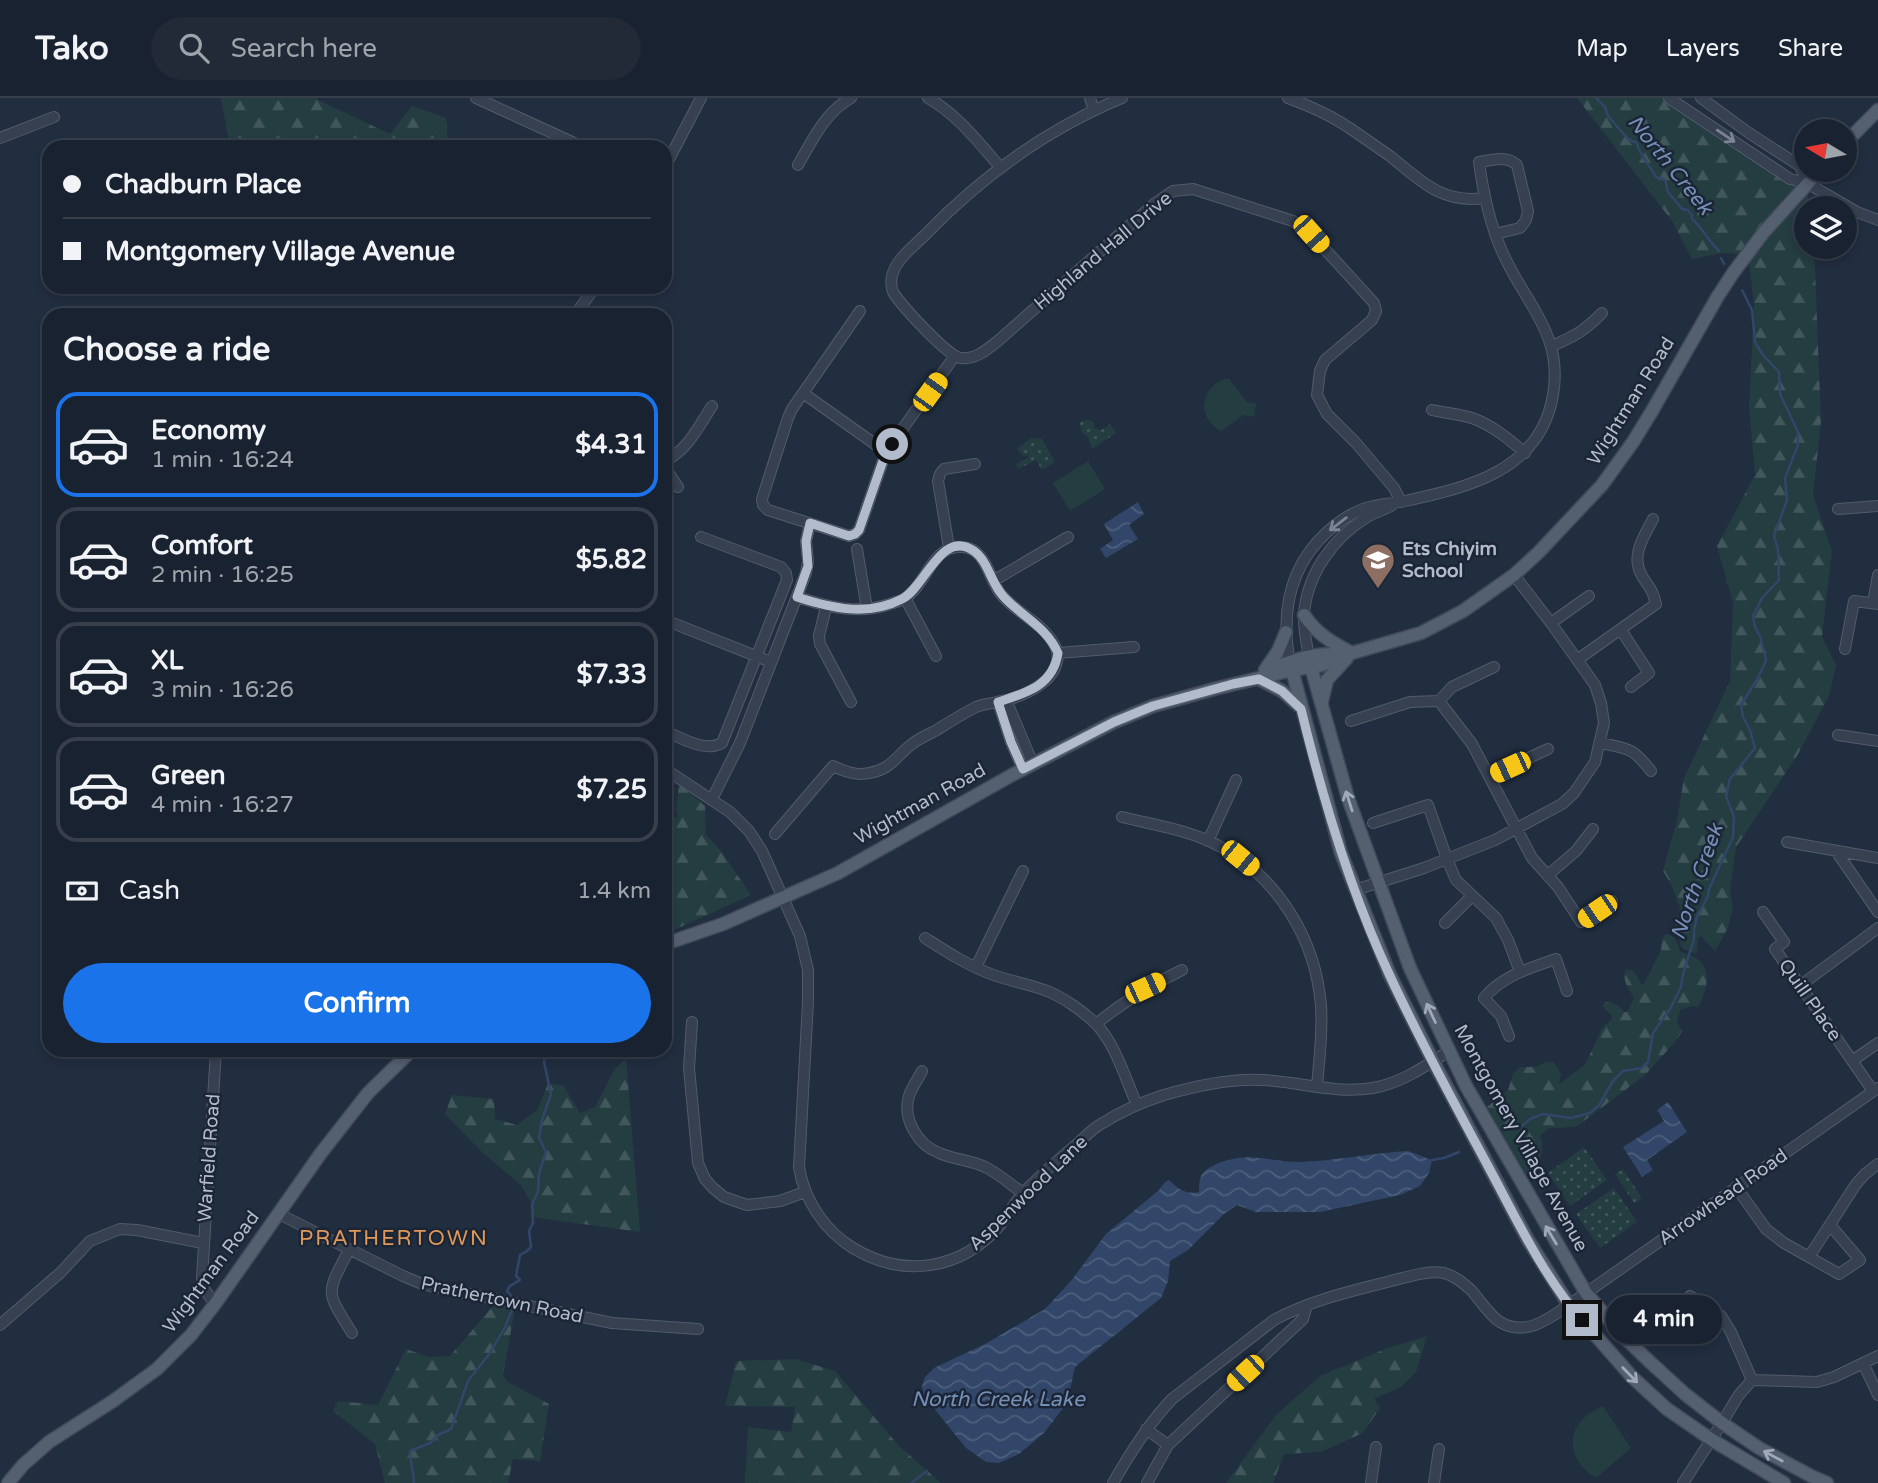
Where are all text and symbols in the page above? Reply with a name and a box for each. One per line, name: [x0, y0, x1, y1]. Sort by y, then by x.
search box: [151, 17, 641, 80]
text: Tako: [35, 29, 109, 68]
icon: search: [175, 29, 213, 67]
text: Search here: [231, 33, 377, 64]
text: Map: [1576, 34, 1628, 63]
text: Layers: [1666, 34, 1740, 63]
text: Share: [1778, 34, 1843, 63]
water label: North Creek: [1622, 110, 1719, 221]
north arrow: [1794, 119, 1857, 182]
map controls: [1794, 119, 1857, 259]
one-way arrow: [1715, 129, 1735, 143]
text: Chadburn Place: [105, 169, 302, 200]
street label: Highland Hall Drive: [1030, 187, 1176, 315]
button: layers: [1794, 196, 1857, 259]
car: [1290, 211, 1333, 257]
text: Montgomery Village Avenue: [105, 236, 455, 267]
text: Choose a ride: [63, 331, 270, 369]
street label: Wightman Road: [1583, 333, 1679, 469]
car: [910, 369, 951, 415]
icon: car: [67, 413, 130, 476]
text: Economy: [151, 415, 266, 446]
route start: [876, 428, 908, 460]
text: $4.31: [575, 429, 647, 460]
text: 1 min · 16:24: [151, 446, 294, 474]
one-way arrow: [1329, 516, 1348, 531]
icon: car: [67, 528, 130, 591]
text: Comfort: [151, 530, 253, 561]
place label: Ets Chiyim School: [1402, 538, 1497, 582]
school or university icon: Ets Chiyim School: [1359, 541, 1397, 590]
text: $5.82: [576, 544, 647, 575]
text: 2 min · 16:25: [151, 561, 294, 589]
icon: car: [67, 643, 130, 706]
text: XL: [151, 645, 183, 676]
text: $7.33: [577, 659, 647, 690]
text: 3 min · 16:26: [151, 676, 294, 704]
car: [1487, 749, 1534, 785]
icon: car: [67, 758, 130, 821]
street label: Wightman Road: [851, 759, 989, 849]
text: Green: [151, 760, 226, 791]
text: $7.25: [577, 774, 647, 805]
text: 4 min · 16:27: [151, 791, 294, 819]
one-way arrow: [1342, 791, 1354, 813]
water label: North Creek: [1665, 819, 1729, 943]
car: [1218, 837, 1263, 879]
icon: cash: [63, 872, 101, 910]
text: Cash: [119, 875, 180, 906]
text: 1.4 km: [577, 877, 651, 905]
car: [1574, 891, 1621, 931]
street label: Quill Place: [1774, 955, 1846, 1045]
button: Confirm: [63, 963, 651, 1043]
car: [1122, 970, 1169, 1006]
one-way arrow: [1424, 1003, 1437, 1024]
street label: Montgomery Village Avenue: [1449, 1021, 1593, 1255]
street label: Warfield Road: [194, 1093, 224, 1223]
street label: Aspenwood Lane: [964, 1131, 1092, 1255]
street label: Arrowhead Road: [1654, 1144, 1792, 1250]
street label: Wightman Road: [158, 1207, 264, 1337]
one-way arrow: [1544, 1225, 1558, 1245]
district label: PRATHERTOWN: [299, 1226, 489, 1251]
street label: Prathertown Road: [419, 1272, 585, 1328]
callout: 4 min: [1606, 1296, 1722, 1344]
route end: [1566, 1304, 1598, 1336]
text: 4 min: [1633, 1305, 1695, 1333]
car: [1223, 1351, 1268, 1395]
one-way arrow: [1622, 1366, 1639, 1383]
water label: North Creek Lake: [911, 1387, 1086, 1412]
one-way arrow: [1763, 1449, 1784, 1462]

